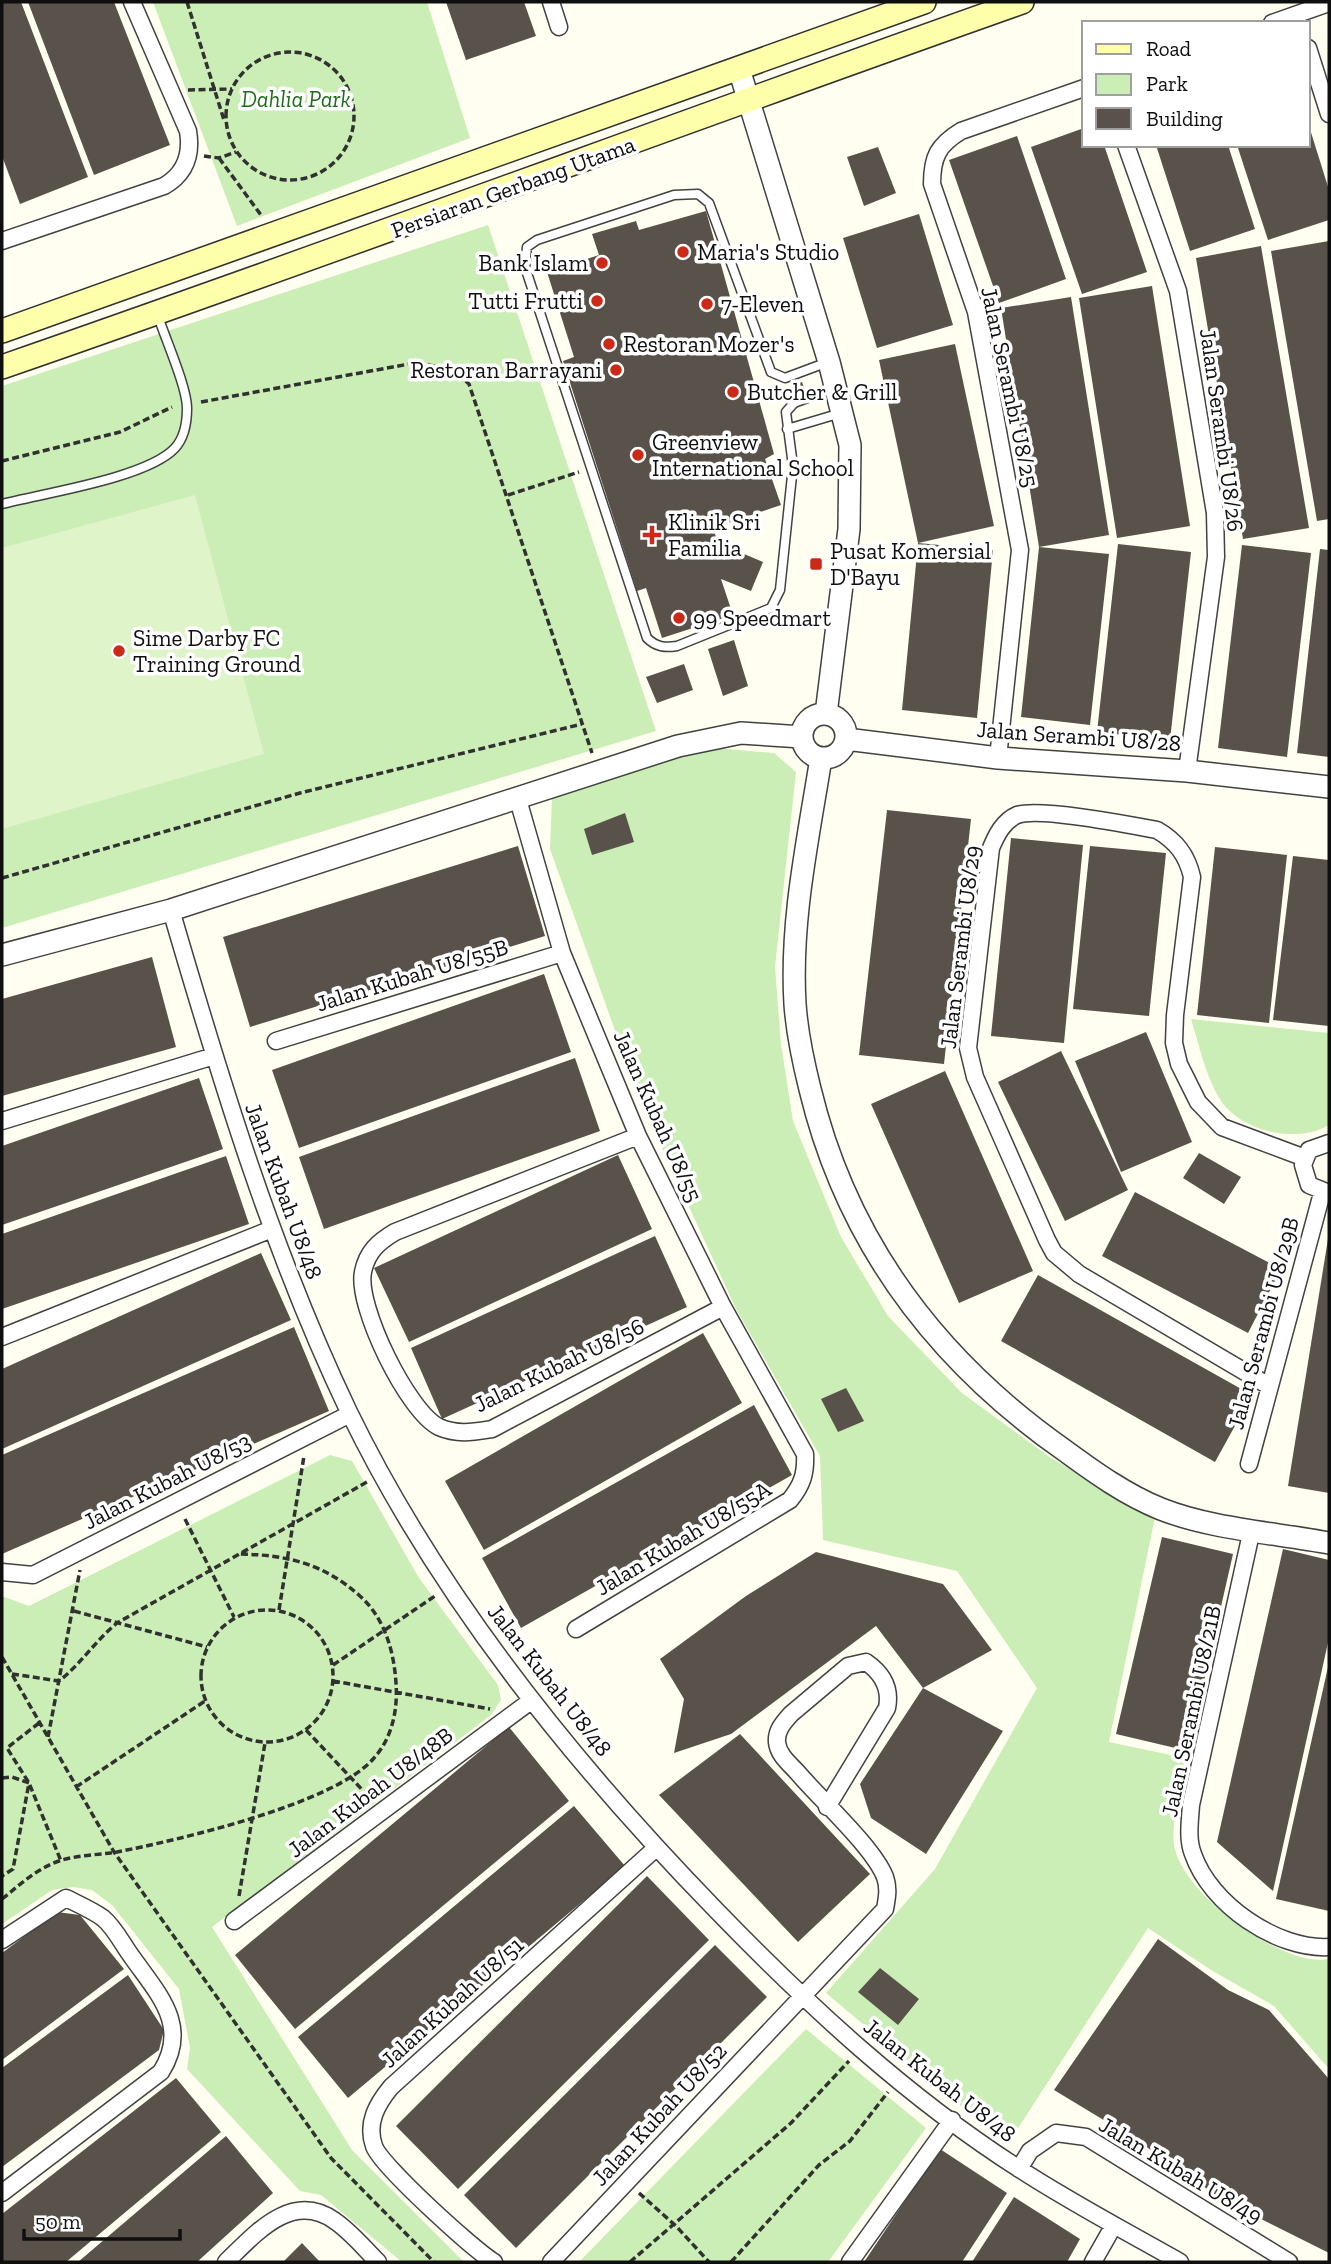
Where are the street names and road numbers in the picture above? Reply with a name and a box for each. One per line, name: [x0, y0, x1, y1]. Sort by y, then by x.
street label: Persiaran Gerbang Utama: [387, 130, 639, 244]
street label: Jalan Serambi U8/25: [975, 284, 1045, 490]
street label: Jalan Serambi U8/26: [1194, 327, 1250, 533]
street label: Jalan Serambi U8/28: [976, 715, 1182, 757]
street label: Jalan Serambi U8/29: [934, 844, 986, 1050]
street label: Jalan Kubah U8/55B: [313, 933, 511, 1017]
street label: Jalan Kubah U8/55: [608, 1026, 708, 1206]
street label: Jalan Kubah U8/48: [239, 1099, 329, 1283]
street label: Jalan Serambi U8/29B: [1221, 1214, 1305, 1432]
street label: Jalan Kubah U8/56: [469, 1312, 649, 1418]
street label: Jalan Kubah U8/53: [78, 1427, 256, 1535]
street label: Jalan Kubah U8/55A: [590, 1474, 777, 1602]
street label: Jalan Kubah U8/48: [482, 1598, 618, 1762]
street label: Jalan Serambi U8/21B: [1155, 1603, 1227, 1819]
street label: Jalan Kubah U8/48B: [282, 1721, 458, 1863]
street label: Jalan Kubah U8/51: [375, 1931, 529, 2073]
street label: Jalan Kubah U8/48: [858, 2012, 1022, 2148]
street label: Jalan Kubah U8/52: [586, 2037, 732, 2191]
street label: Jalan Kubah U8/49: [1094, 2110, 1268, 2230]

